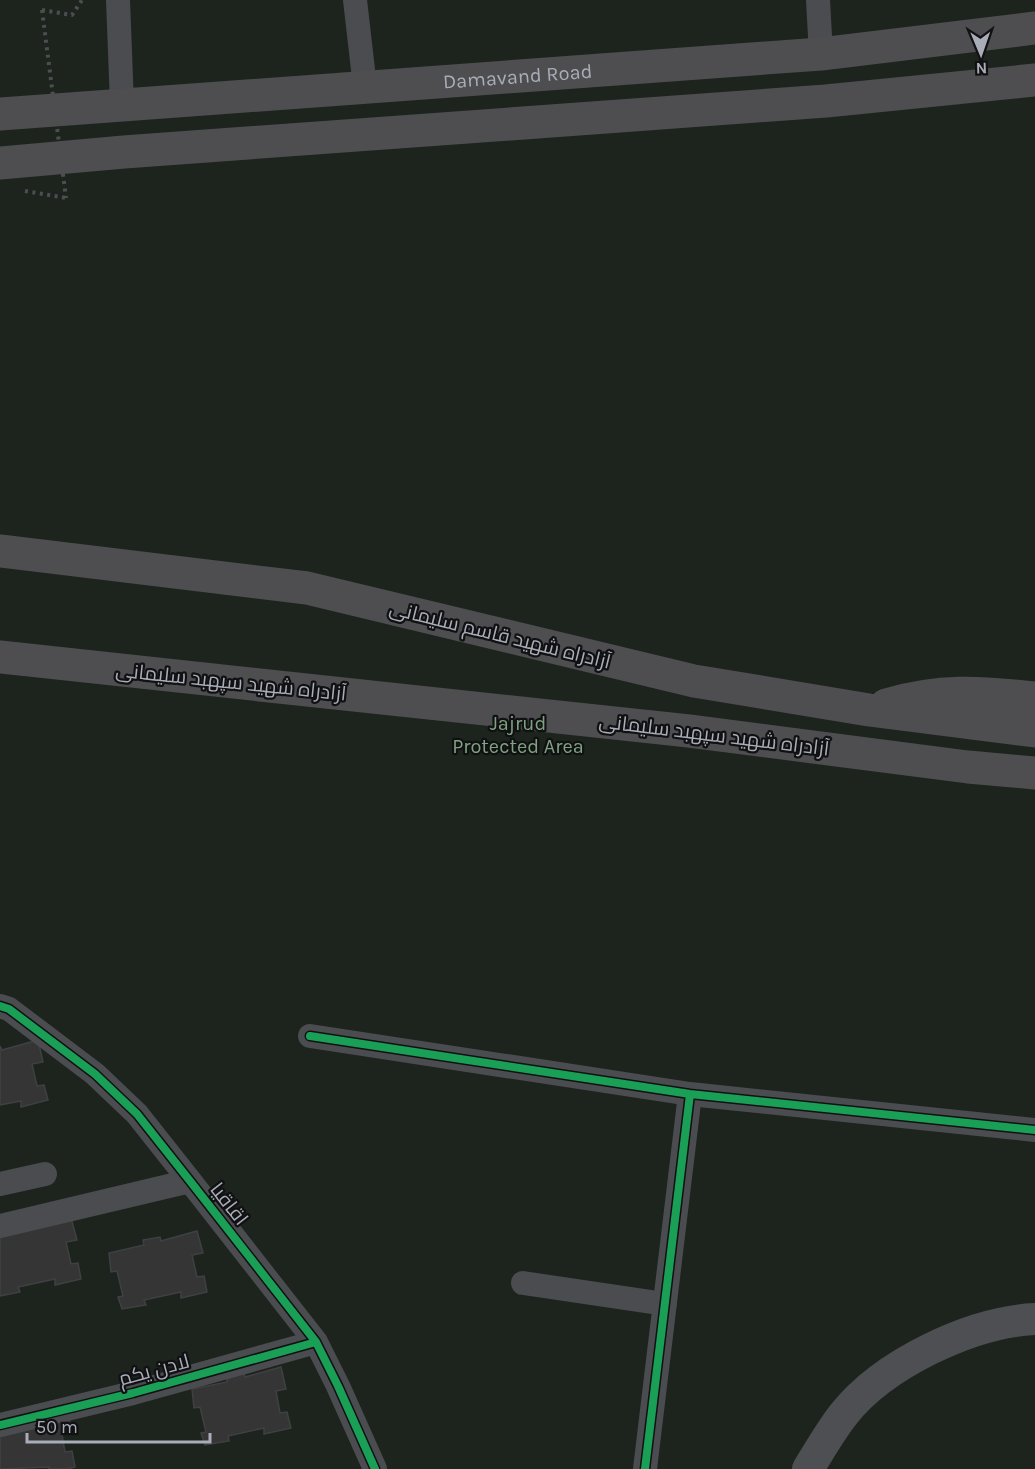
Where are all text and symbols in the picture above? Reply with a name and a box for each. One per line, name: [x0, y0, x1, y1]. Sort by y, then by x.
north arrow: [951, 24, 1011, 84]
street label: Damavand Road: [442, 59, 593, 93]
text: N: [975, 59, 988, 78]
street label: آزادراه شهید قاسم سلیمانی: [386, 596, 614, 676]
street label: آزادراه شهید سپهبد سلیمانی: [114, 658, 348, 707]
street label: آزادراه شهید سپهبد سلیمانی: [597, 709, 831, 762]
park label: Jajrud Protected Area: [452, 712, 584, 758]
street label: اقاقیا: [205, 1178, 253, 1230]
street label: لادن یکم: [116, 1350, 192, 1392]
scale bar: [27, 1406, 210, 1444]
text: 50 m: [36, 1416, 78, 1438]

